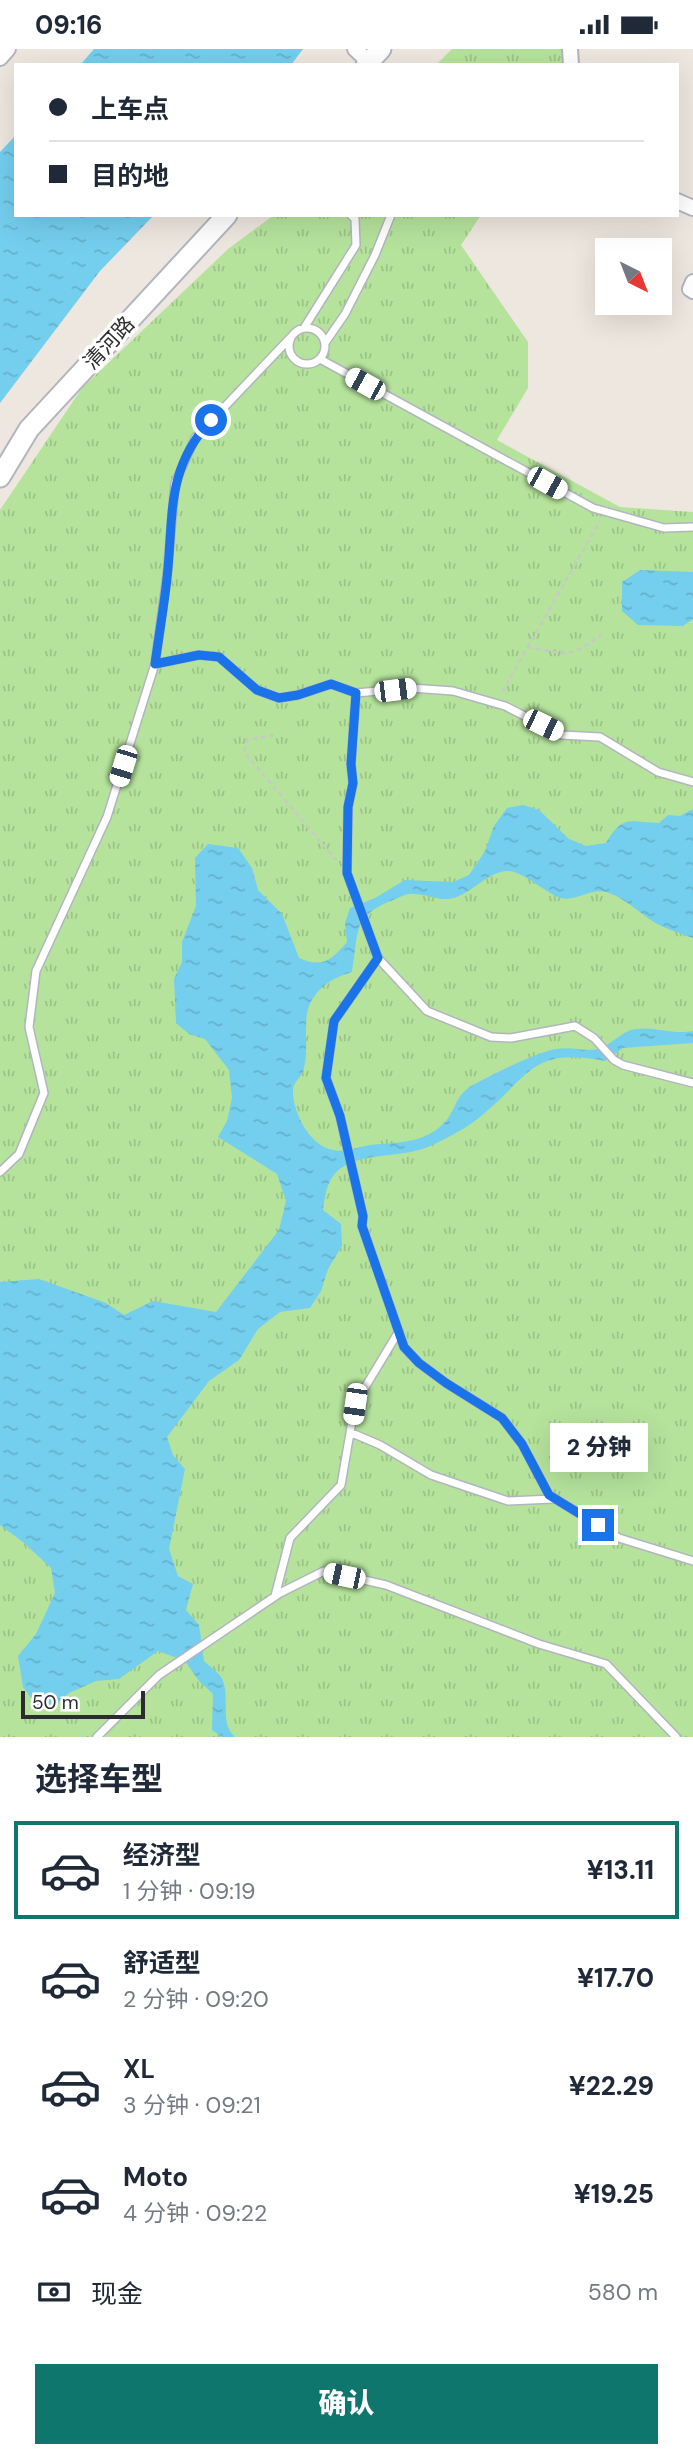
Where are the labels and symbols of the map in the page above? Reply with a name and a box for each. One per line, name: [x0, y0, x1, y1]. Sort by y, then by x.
north arrow: [595, 238, 672, 315]
street label: 清河路: [77, 310, 141, 376]
car: [342, 365, 389, 403]
route start: [195, 404, 227, 436]
car: [524, 464, 571, 502]
car: [373, 677, 418, 703]
car: [520, 706, 567, 744]
car: [107, 743, 140, 789]
car: [342, 1382, 369, 1426]
callout: 2 分钟: [549, 1423, 647, 1473]
route end: [582, 1509, 614, 1541]
car: [322, 1561, 367, 1591]
scale bar: [21, 1688, 145, 1720]

